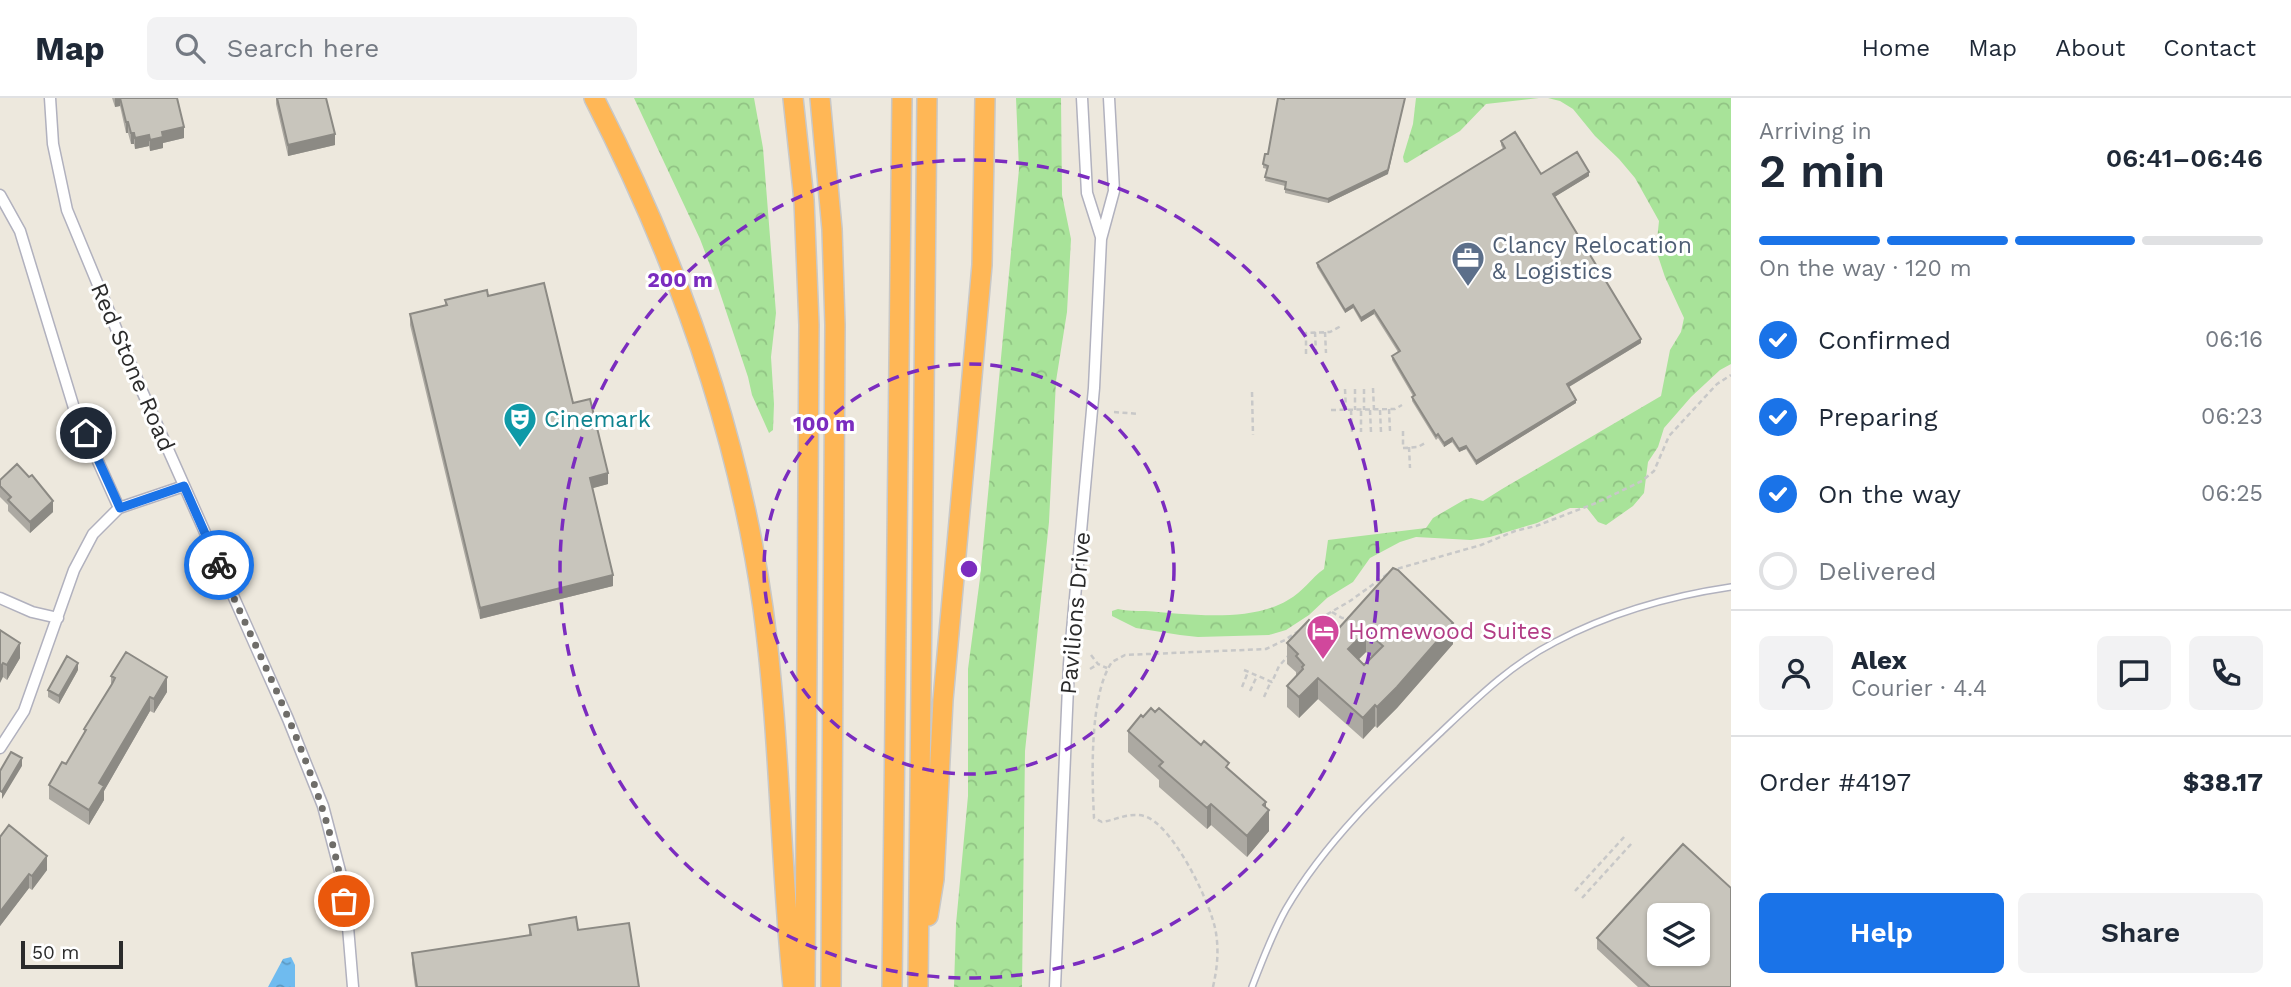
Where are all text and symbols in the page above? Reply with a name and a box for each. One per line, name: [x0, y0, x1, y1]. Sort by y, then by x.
search box: [147, 17, 637, 80]
text: Map: [35, 29, 105, 68]
icon: search: [171, 29, 209, 67]
text: Search here: [227, 33, 379, 63]
text: Home: [1862, 34, 1930, 62]
text: Map: [1968, 34, 2017, 62]
text: About: [2055, 34, 2125, 62]
text: Contact: [2163, 34, 2256, 62]
text: Arriving in: [1759, 118, 1872, 145]
text: 06:41–06:46: [2106, 143, 2263, 173]
text: 2 min: [1759, 144, 1885, 198]
place label: Clancy Relocation & Logistics: [1492, 232, 1692, 285]
office icon: Clancy Relocation & Logistics: [1449, 239, 1487, 288]
text: On the way · 120 m: [1759, 255, 1972, 282]
text: 200 m: [647, 267, 713, 292]
street label: Red Stone Road: [85, 279, 180, 455]
icon: check: [1759, 321, 1797, 359]
text: Confirmed: [1818, 325, 1951, 355]
text: 06:16: [2205, 326, 2263, 353]
icon: check: [1759, 398, 1797, 436]
theatre icon: Cinemark: [501, 400, 539, 449]
text: Preparing: [1818, 402, 1938, 432]
pin: [56, 403, 116, 463]
text: 06:23: [2201, 403, 2263, 430]
place label: Cinemark: [544, 406, 651, 433]
text: 100 m: [793, 411, 855, 436]
icon: home: [67, 414, 105, 452]
icon: check: [1759, 475, 1797, 513]
text: On the way: [1818, 479, 1961, 509]
text: 06:25: [2201, 480, 2263, 507]
courier: [184, 530, 254, 600]
street label: Pavilions Drive: [1055, 531, 1096, 695]
icon: bike: [200, 546, 238, 584]
text: Delivered: [1818, 556, 1937, 586]
centre of rings: [957, 557, 981, 581]
hotel icon: Homewood Suites: [1304, 612, 1342, 661]
place label: Homewood Suites: [1348, 618, 1552, 645]
button: person: [1759, 636, 1833, 710]
button: chat: [2097, 636, 2171, 710]
button: phone: [2189, 636, 2263, 710]
text: Alex: [1851, 645, 1907, 675]
text: Courier · 4.4: [1851, 675, 1987, 702]
text: Order #4197: [1759, 767, 1911, 797]
text: $38.17: [2183, 767, 2263, 797]
pin: [314, 871, 374, 931]
icon: bag: [325, 882, 363, 920]
button: Help: [1759, 893, 2004, 973]
button: Share: [2018, 893, 2263, 973]
map controls: [1647, 903, 1710, 966]
button: layers: [1647, 903, 1710, 966]
scale bar: [21, 938, 122, 970]
text: 50 m: [32, 941, 79, 964]

